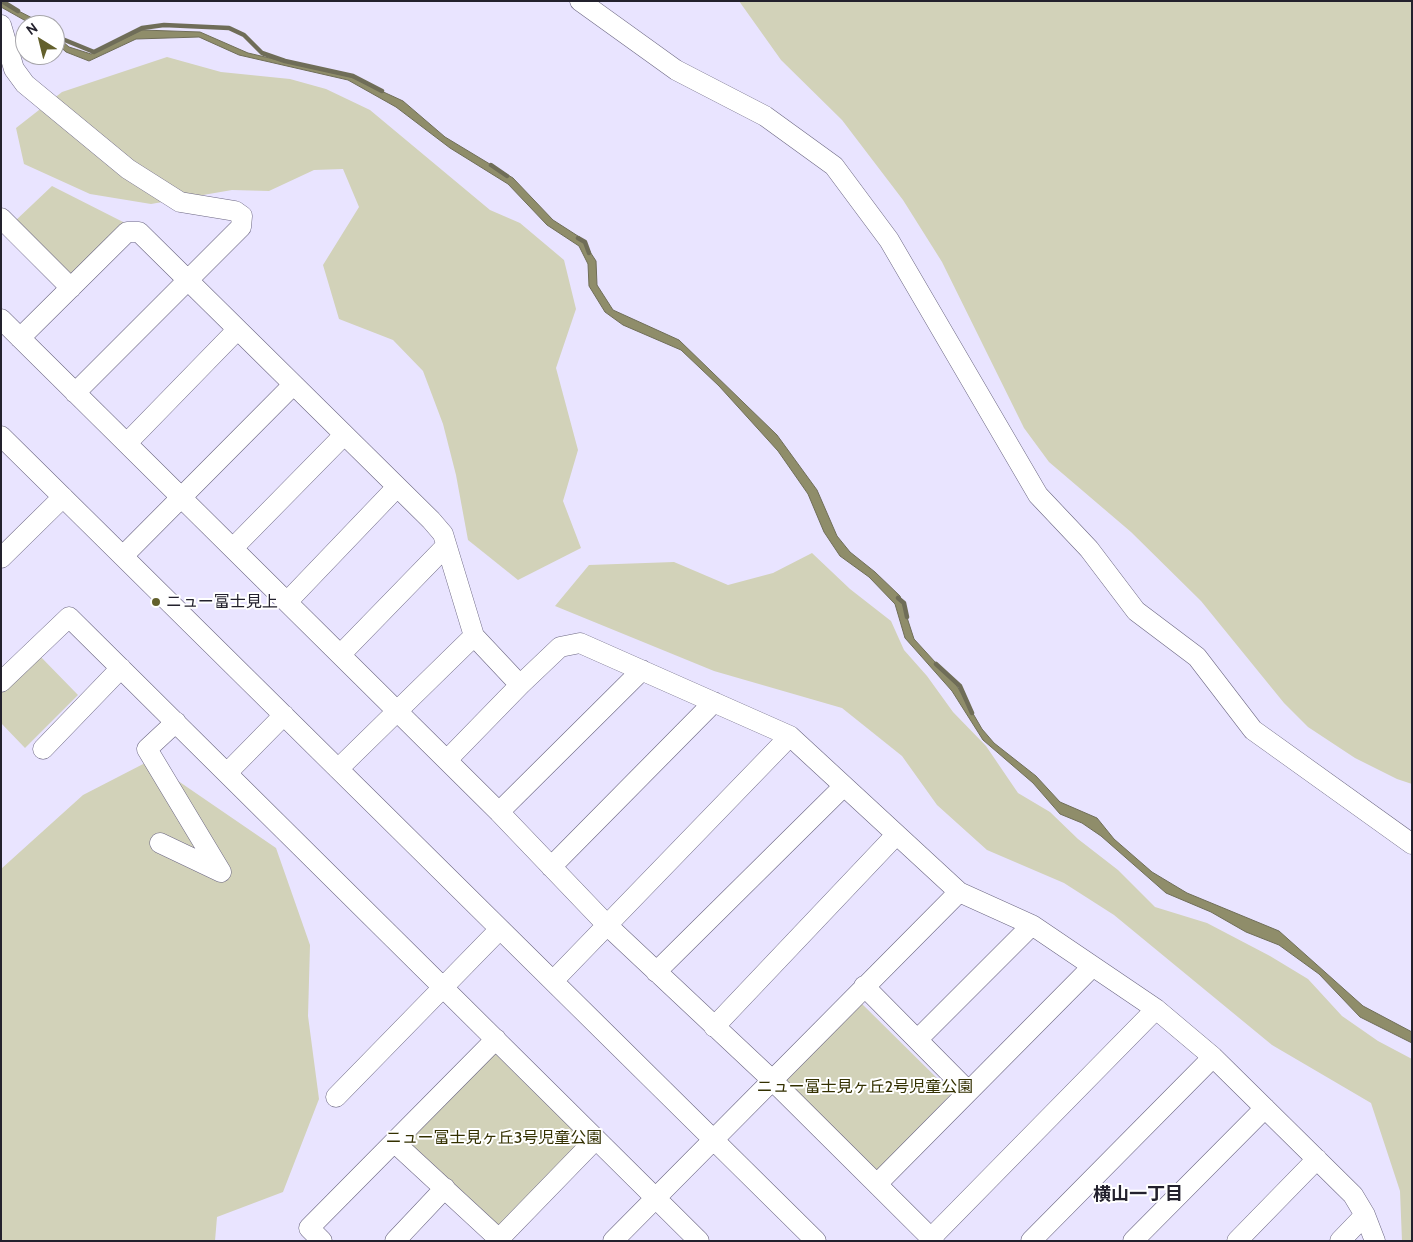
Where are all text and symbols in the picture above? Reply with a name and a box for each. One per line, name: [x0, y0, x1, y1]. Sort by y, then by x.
north arrow: [15, 15, 65, 65]
text: N: [22, 18, 41, 39]
place label: ニュー富士見上: [166, 592, 278, 612]
marker: ニュー富士見上: [150, 596, 162, 608]
park label: ニュー富士見ヶ丘2号児童公園: [757, 1077, 973, 1097]
park label: ニュー富士見ヶ丘3号児童公園: [386, 1128, 602, 1148]
district label: 横山一丁目: [1093, 1184, 1183, 1206]

